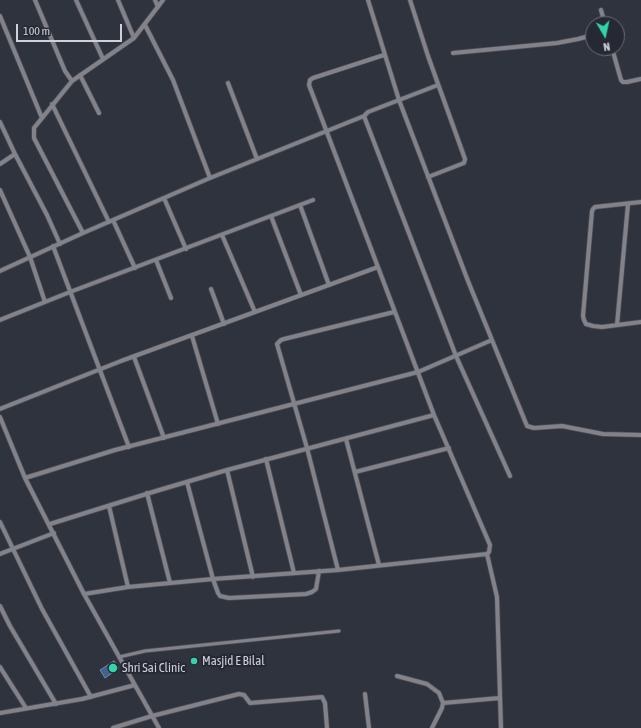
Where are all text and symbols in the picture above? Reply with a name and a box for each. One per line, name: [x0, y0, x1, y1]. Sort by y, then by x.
scale bar: [18, 16, 124, 42]
north arrow: [585, 16, 625, 56]
text: 100 m: [23, 24, 50, 38]
text: N: [603, 40, 611, 53]
place label: Masjid E Bilal: [202, 653, 265, 669]
marker: Masjid E Bilal: [189, 656, 199, 666]
place label: Shri Sai Clinic: [122, 660, 185, 676]
marker: Shri Sai Clinic: [107, 662, 119, 674]

